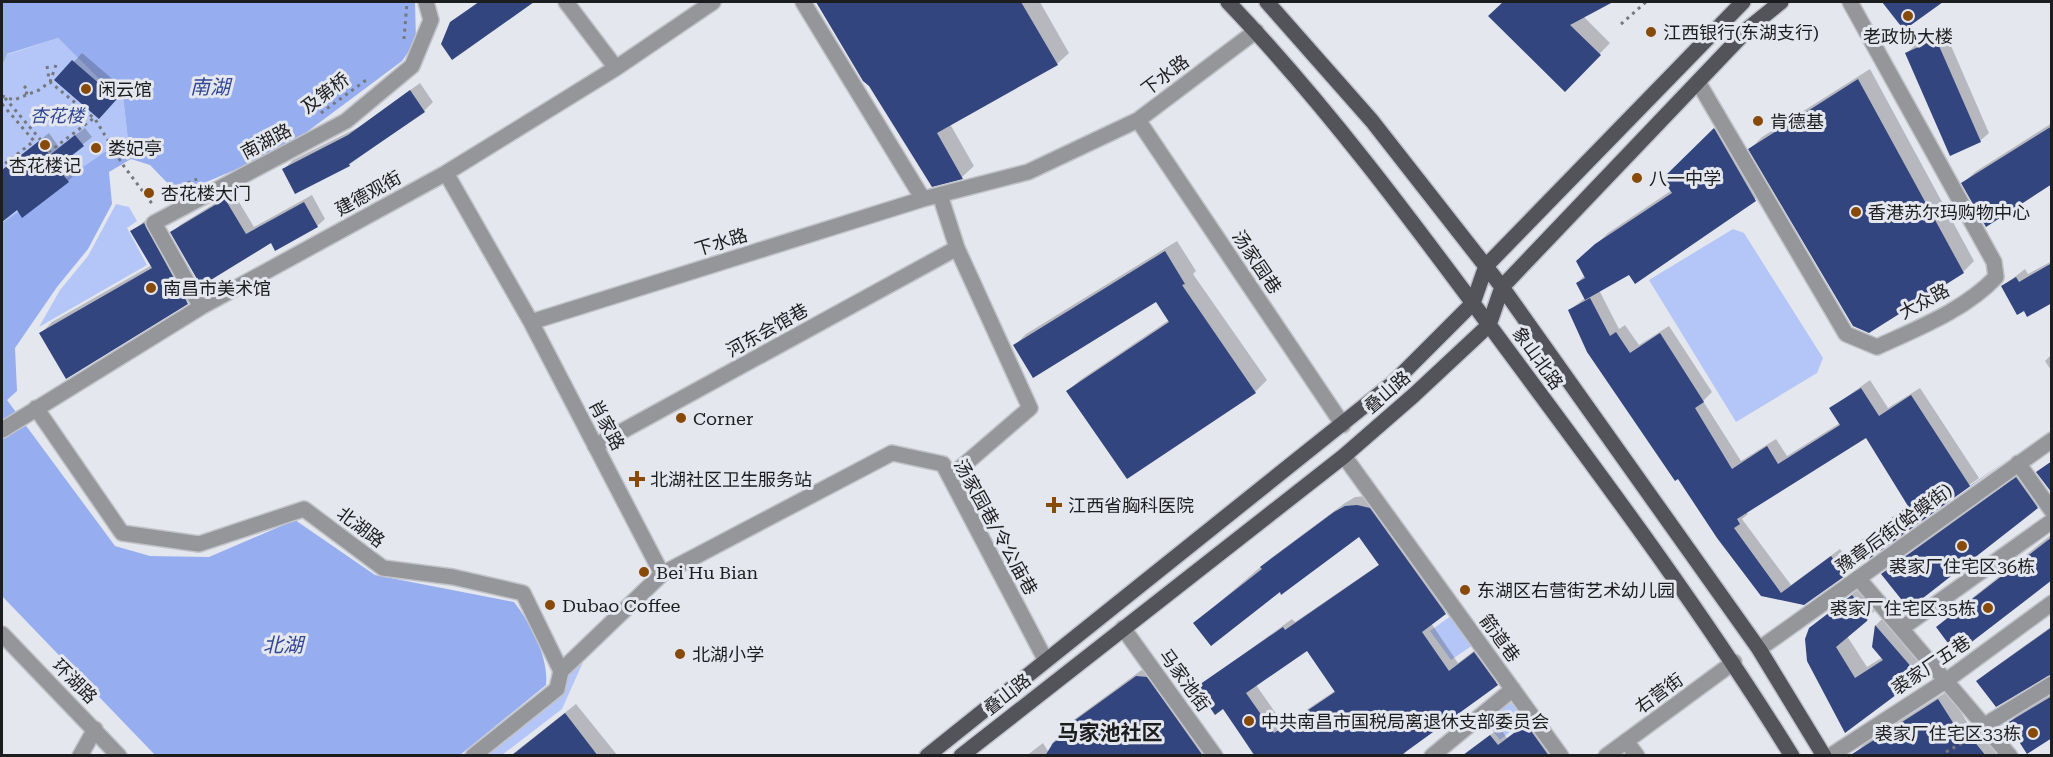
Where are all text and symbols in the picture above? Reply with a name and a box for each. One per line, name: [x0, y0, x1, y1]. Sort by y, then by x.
marker: 老政协大楼: [1901, 9, 1915, 23]
place label: 江西银行(东湖支行): [1663, 22, 1819, 43]
marker: 江西银行(东湖支行): [1644, 25, 1658, 39]
place label: 老政协大楼: [1863, 26, 1953, 47]
street label: 下水路: [1137, 50, 1193, 100]
street label: 及第桥: [297, 68, 353, 118]
water label: 南湖: [190, 75, 233, 99]
place label: 闲云馆: [98, 79, 152, 100]
marker: 闲云馆: [79, 82, 93, 96]
park label: 杏花楼: [30, 105, 86, 126]
place label: 肯德基: [1770, 111, 1824, 132]
marker: 肯德基: [1751, 114, 1765, 128]
street label: 南湖路: [237, 119, 295, 163]
marker: 杏花楼记: [38, 138, 52, 152]
place label: 娄妃亭: [108, 138, 162, 159]
marker: 娄妃亭: [89, 141, 103, 155]
place label: 杏花楼记: [9, 155, 81, 176]
street label: 建德观街: [331, 166, 405, 220]
place label: 八一中学: [1649, 168, 1721, 189]
marker: 八一中学: [1630, 171, 1644, 185]
place label: 杏花楼大门: [161, 183, 251, 204]
marker: 杏花楼大门: [142, 186, 156, 200]
place label: 香港苏尔玛购物中心: [1868, 202, 2030, 223]
marker: 香港苏尔玛购物中心: [1849, 205, 1863, 219]
street label: 下水路: [692, 224, 750, 260]
street label: 汤家园巷: [1228, 226, 1286, 298]
place label: 南昌市美术馆: [163, 278, 271, 299]
street label: 大众路: [1895, 279, 1953, 323]
marker: 南昌市美术馆: [144, 281, 158, 295]
street label: 河东会馆巷: [723, 299, 811, 361]
street label: 象山北路: [1508, 323, 1568, 393]
street label: 叠山路: [1360, 366, 1414, 418]
street label: 肖家路: [585, 396, 629, 454]
place label: Corner: [693, 408, 753, 429]
marker: Corner: [674, 411, 688, 425]
street label: 汤家园巷/令公庙巷: [950, 456, 1042, 598]
place label: 北湖社区卫生服务站: [650, 469, 812, 490]
marker: 北湖社区卫生服务站: [628, 470, 646, 488]
street label: 豫章后街(蛤蟆街): [1832, 479, 1956, 577]
place label: 江西省胸科医院: [1068, 495, 1194, 516]
marker: 江西省胸科医院: [1045, 496, 1063, 514]
street label: 北湖路: [333, 502, 389, 552]
marker: 裘家厂住宅区36栋: [1955, 539, 1969, 553]
place label: 裘家厂住宅区36栋: [1889, 556, 2035, 577]
place label: Bei Hu Bian: [656, 562, 759, 583]
marker: Bei Hu Bian: [637, 565, 651, 579]
place label: 东湖区右营街艺术幼儿园: [1477, 580, 1675, 601]
marker: 东湖区右营街艺术幼儿园: [1458, 583, 1472, 597]
place label: Dubao Coffee: [562, 595, 681, 616]
marker: Dubao Coffee: [543, 598, 557, 612]
place label: 裘家厂住宅区35栋: [1830, 598, 1976, 619]
marker: 裘家厂住宅区35栋: [1981, 601, 1995, 615]
street label: 箭道巷: [1476, 610, 1524, 666]
street label: 裘家厂五巷: [1888, 631, 1974, 699]
water label: 北湖: [263, 633, 306, 657]
place label: 北湖小学: [692, 644, 764, 665]
street label: 马家池街: [1155, 645, 1215, 715]
marker: 北湖小学: [673, 647, 687, 661]
street label: 环湖路: [48, 654, 102, 708]
street label: 叠山路: [979, 669, 1035, 719]
street label: 右营街: [1631, 669, 1687, 717]
place label: 中共南昌市国税局离退休支部委员会: [1261, 711, 1549, 732]
marker: 中共南昌市国税局离退休支部委员会: [1242, 714, 1256, 728]
district label: 马家池社区: [1058, 721, 1163, 745]
place label: 裘家厂住宅区33栋: [1875, 723, 2021, 744]
marker: 裘家厂住宅区33栋: [2026, 726, 2040, 740]

